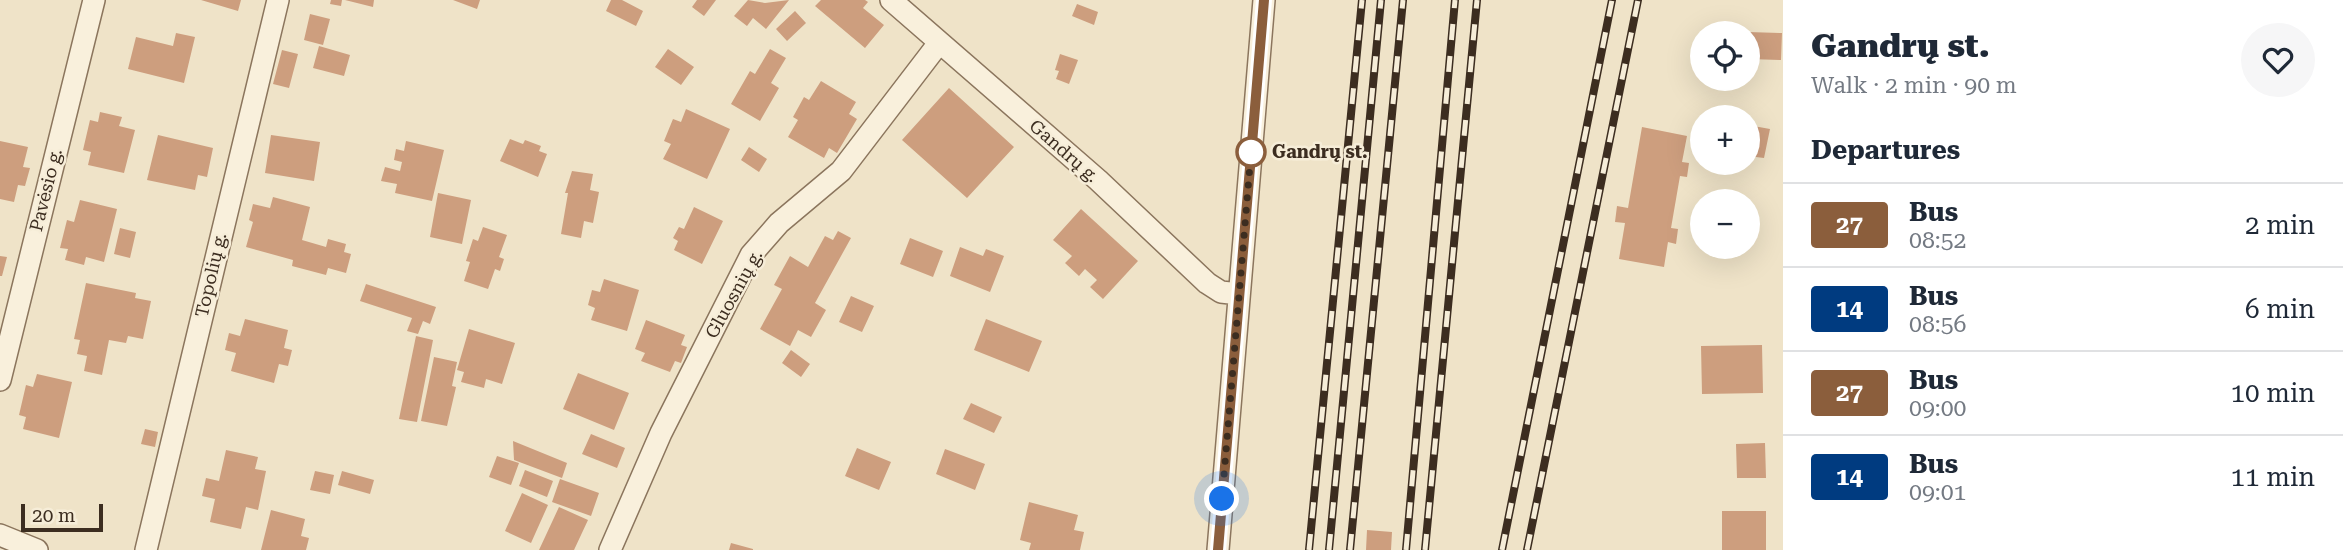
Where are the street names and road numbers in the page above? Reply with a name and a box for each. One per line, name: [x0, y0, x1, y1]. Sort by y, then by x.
street label: Gandrų g.: [1025, 115, 1103, 186]
street label: Pavėsio g.: [25, 146, 66, 233]
street label: Topolių g.: [191, 231, 230, 319]
street label: Gluosnių g.: [701, 246, 766, 342]

